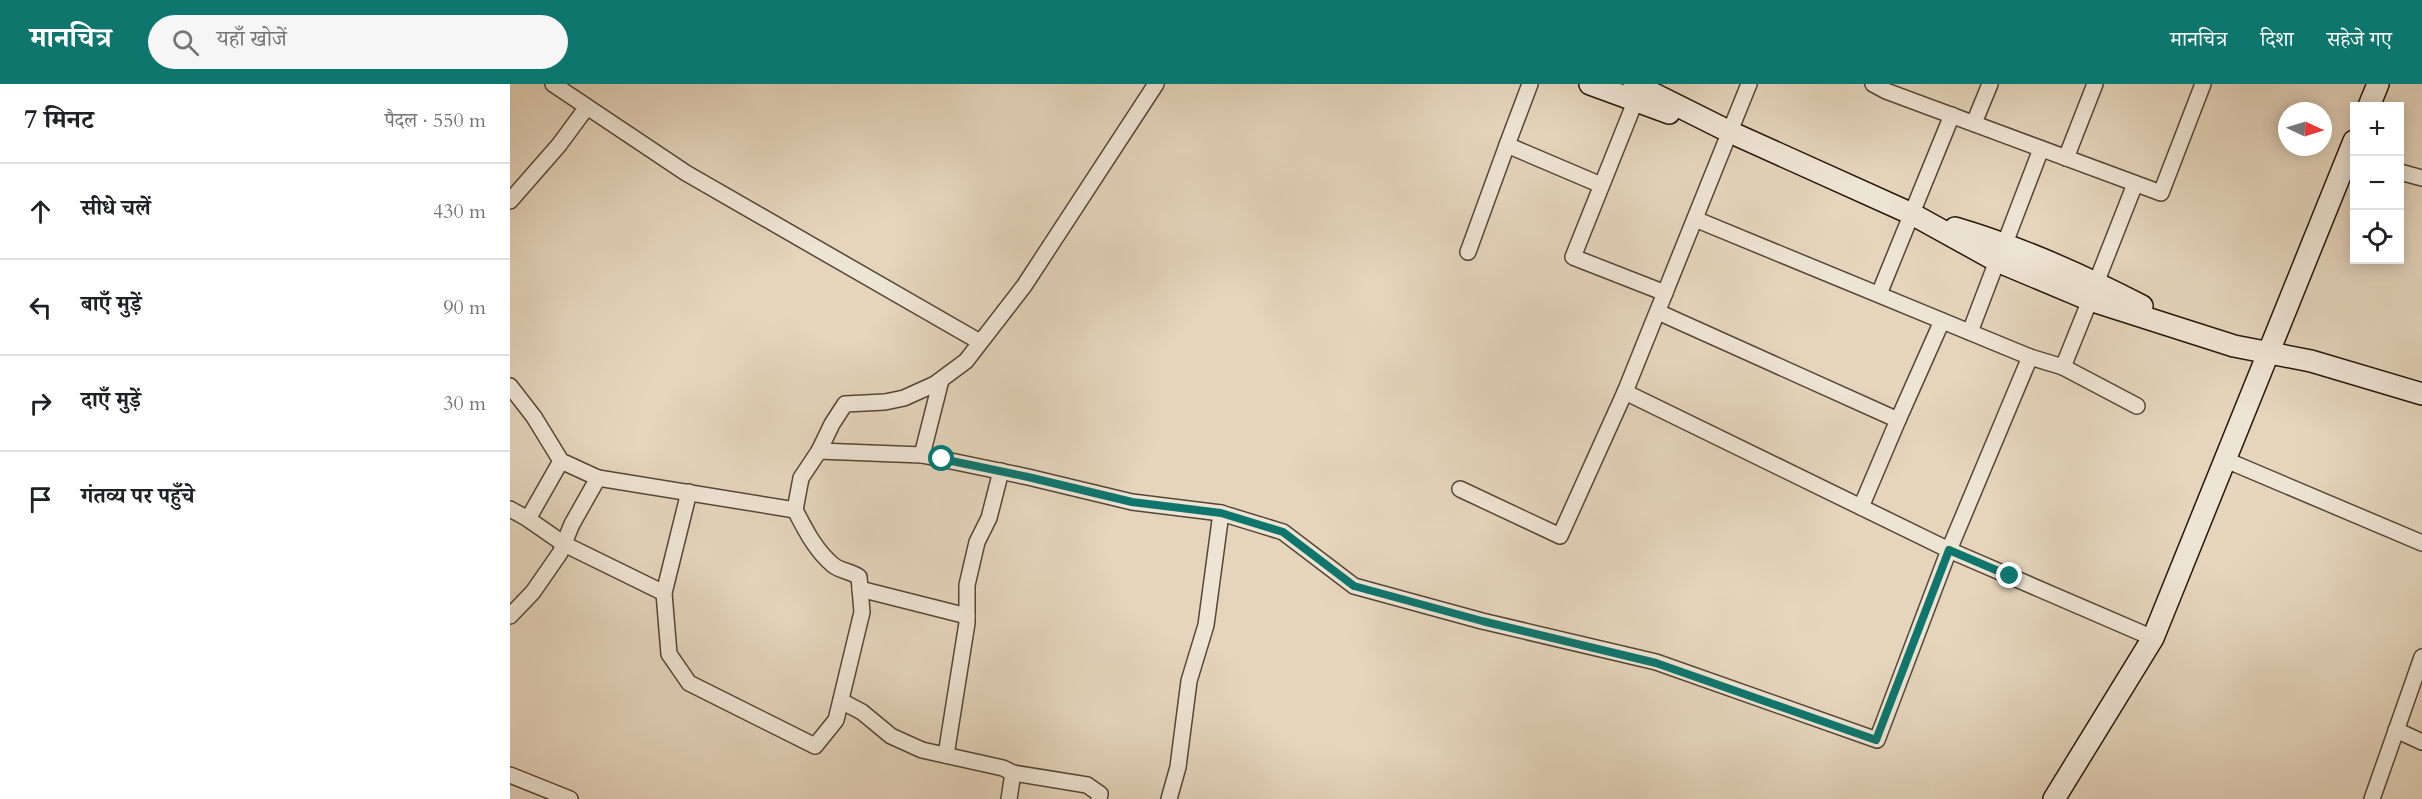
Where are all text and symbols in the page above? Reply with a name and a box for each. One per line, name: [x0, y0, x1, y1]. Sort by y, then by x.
search box: [148, 15, 568, 69]
text: मानचित्र: [30, 19, 112, 57]
text: यहाँ खोजें: [217, 24, 287, 54]
text: मानचित्र: [2170, 25, 2227, 54]
text: दिशा: [2260, 25, 2294, 54]
text: सहेजे गए: [2327, 25, 2392, 54]
icon: search: [169, 26, 202, 59]
text: 7 मिनट: [24, 102, 94, 137]
north arrow: [2278, 102, 2332, 156]
map controls: [2350, 102, 2404, 264]
button: +: [2350, 102, 2404, 156]
text: पैदल · 550 m: [384, 107, 486, 134]
button: −: [2350, 156, 2404, 210]
text: सीधे चलें: [81, 193, 151, 223]
icon: ahead: [24, 195, 57, 228]
text: 430 m: [433, 198, 486, 225]
button: locate: [2350, 210, 2404, 264]
text: बाएँ मुड़ें: [81, 289, 141, 319]
icon: left: [24, 291, 57, 324]
text: 90 m: [443, 294, 486, 321]
text: दाएँ मुड़ें: [81, 385, 141, 415]
icon: right: [24, 387, 57, 420]
text: 30 m: [443, 390, 486, 417]
route start: [928, 445, 954, 471]
text: गंतव्य पर पहुँचे: [81, 481, 195, 511]
icon: arrive: [24, 483, 57, 516]
route end: [1996, 562, 2022, 588]

